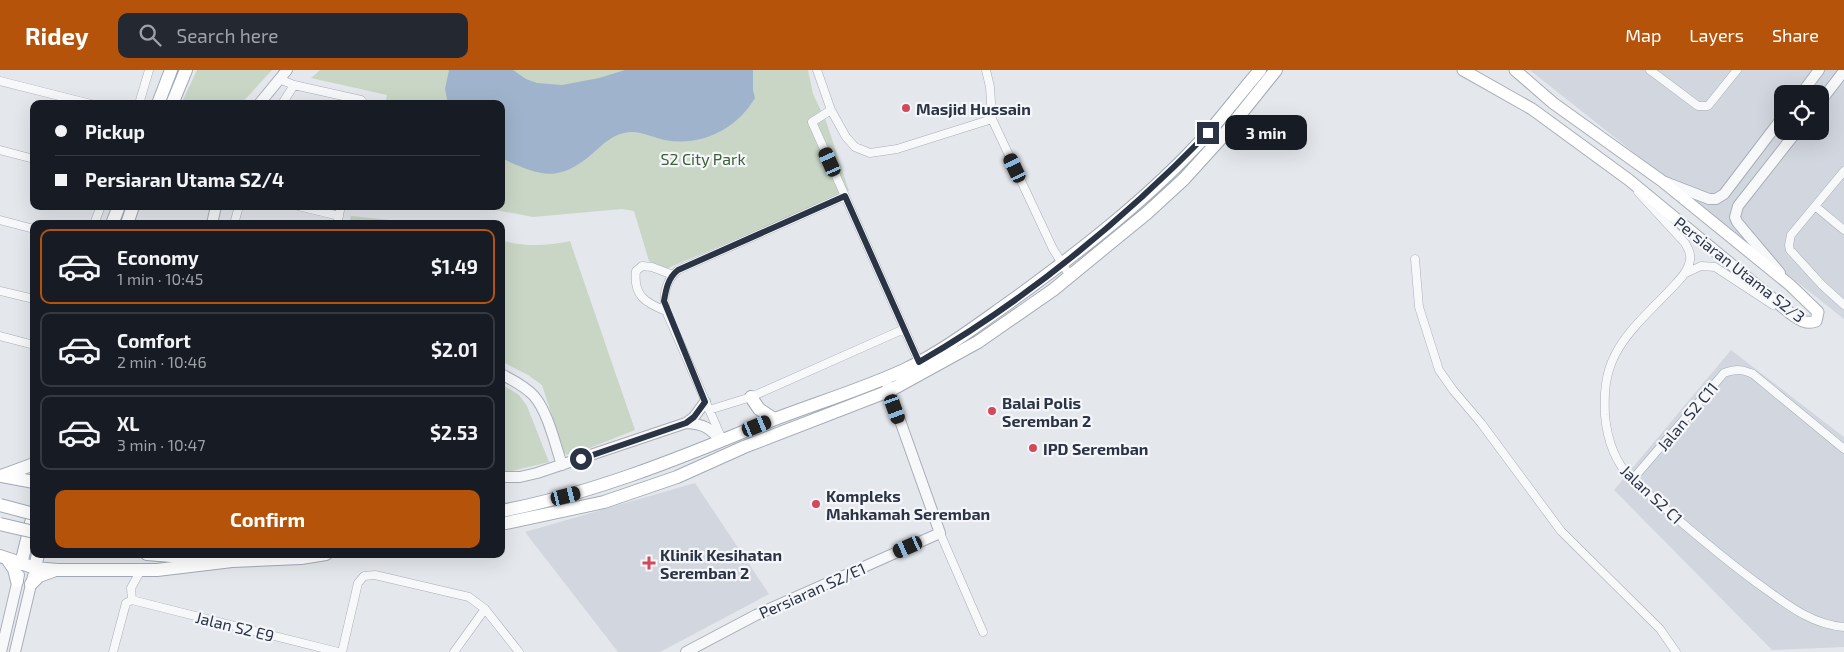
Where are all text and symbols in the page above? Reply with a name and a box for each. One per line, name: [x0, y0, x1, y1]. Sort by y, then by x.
search box: [118, 13, 468, 58]
text: Ridey: [25, 21, 88, 50]
icon: search: [136, 21, 164, 49]
text: Search here: [176, 24, 279, 47]
text: Map: [1625, 24, 1661, 46]
text: Layers: [1689, 24, 1744, 46]
text: Share: [1772, 24, 1819, 46]
map controls: [1774, 85, 1829, 140]
button: locate: [1774, 85, 1829, 140]
place label: Masjid Hussain: [916, 99, 1031, 118]
marker: Masjid Hussain: [900, 102, 912, 114]
callout: 3 min: [1226, 116, 1308, 150]
text: Pickup: [85, 120, 145, 143]
route end: [1197, 122, 1219, 144]
text: 3 min: [1246, 123, 1286, 142]
car: [817, 145, 842, 179]
park label: S2 City Park: [660, 149, 746, 168]
car: [1001, 151, 1028, 185]
text: Persiaran Utama S2/4: [85, 168, 284, 191]
street label: Persiaran Utama S2/3: [1671, 212, 1809, 326]
icon: car: [57, 244, 102, 289]
text: Economy: [117, 246, 199, 269]
text: $1.49: [431, 255, 478, 278]
text: 1 min · 10:45: [117, 269, 203, 288]
icon: car: [57, 327, 102, 372]
text: Comfort: [117, 329, 191, 352]
text: $2.01: [431, 338, 478, 361]
text: 2 min · 10:46: [117, 352, 207, 371]
street label: Jalan S2 C11: [1653, 378, 1721, 454]
car: [882, 392, 907, 426]
place label: Balai Polis Seremban 2: [1002, 393, 1091, 430]
marker: Balai Polis Seremban 2: [986, 405, 998, 417]
icon: car: [57, 410, 102, 455]
text: XL: [117, 412, 139, 435]
car: [740, 413, 773, 439]
text: $2.53: [430, 421, 478, 444]
text: 3 min · 10:47: [117, 435, 205, 454]
place label: IPD Seremban: [1043, 439, 1148, 458]
marker: IPD Seremban: [1027, 442, 1039, 454]
route start: [570, 448, 592, 470]
street label: Jalan S2 C1: [1617, 461, 1687, 527]
car: [549, 485, 582, 507]
place label: Kompleks Mahkamah Seremban: [826, 486, 990, 523]
button: Confirm: [55, 490, 480, 548]
marker: Kompleks Mahkamah Seremban: [810, 498, 822, 510]
car: [891, 534, 924, 560]
place label: Klinik Kesihatan Seremban 2: [660, 545, 782, 582]
marker: Klinik Kesihatan Seremban 2: [642, 556, 656, 570]
street label: Persiaran S2/E1: [756, 558, 868, 622]
street label: Jalan S2 E9: [194, 607, 276, 645]

